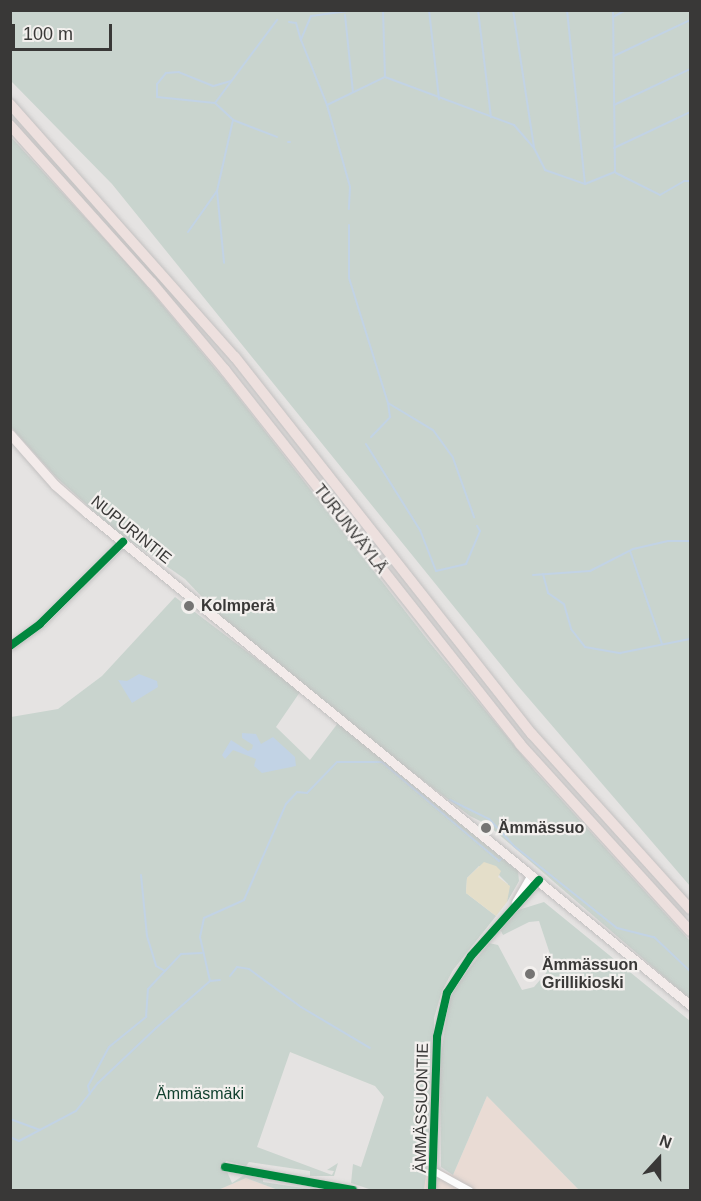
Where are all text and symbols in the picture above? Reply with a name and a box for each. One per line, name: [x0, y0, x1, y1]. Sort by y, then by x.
scale bar: [15, 12, 116, 50]
text: 100 m: [23, 24, 73, 44]
street label: TURUNVÄYLÄ: [309, 481, 391, 577]
street label: NUPURINTIE: [87, 492, 175, 568]
place label: Kolmperä: [201, 596, 275, 616]
marker: Kolmperä: [182, 599, 196, 613]
place label: Ämmässuo: [498, 818, 584, 838]
marker: Ämmässuo: [479, 821, 493, 835]
place label: Ämmässuon Grillikioski: [542, 955, 638, 993]
marker: Ämmässuon Grillikioski: [523, 967, 537, 981]
street label: ÄMMÄSSUONTIE: [411, 1043, 433, 1173]
park label: Ämmäsmäki: [156, 1084, 244, 1104]
north arrow: [629, 1129, 689, 1189]
text: N: [657, 1132, 674, 1152]

